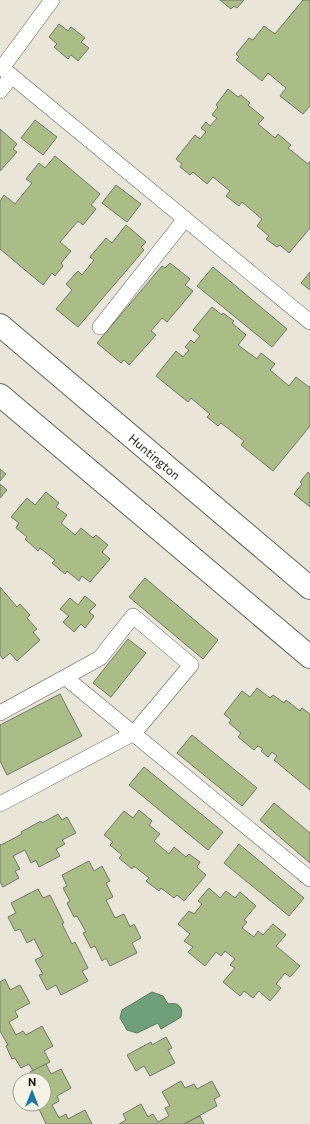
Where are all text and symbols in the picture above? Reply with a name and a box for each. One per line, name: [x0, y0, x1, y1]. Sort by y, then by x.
street label: Huntington: [126, 431, 183, 482]
north arrow: [12, 1072, 52, 1112]
text: N: [28, 1075, 36, 1088]

